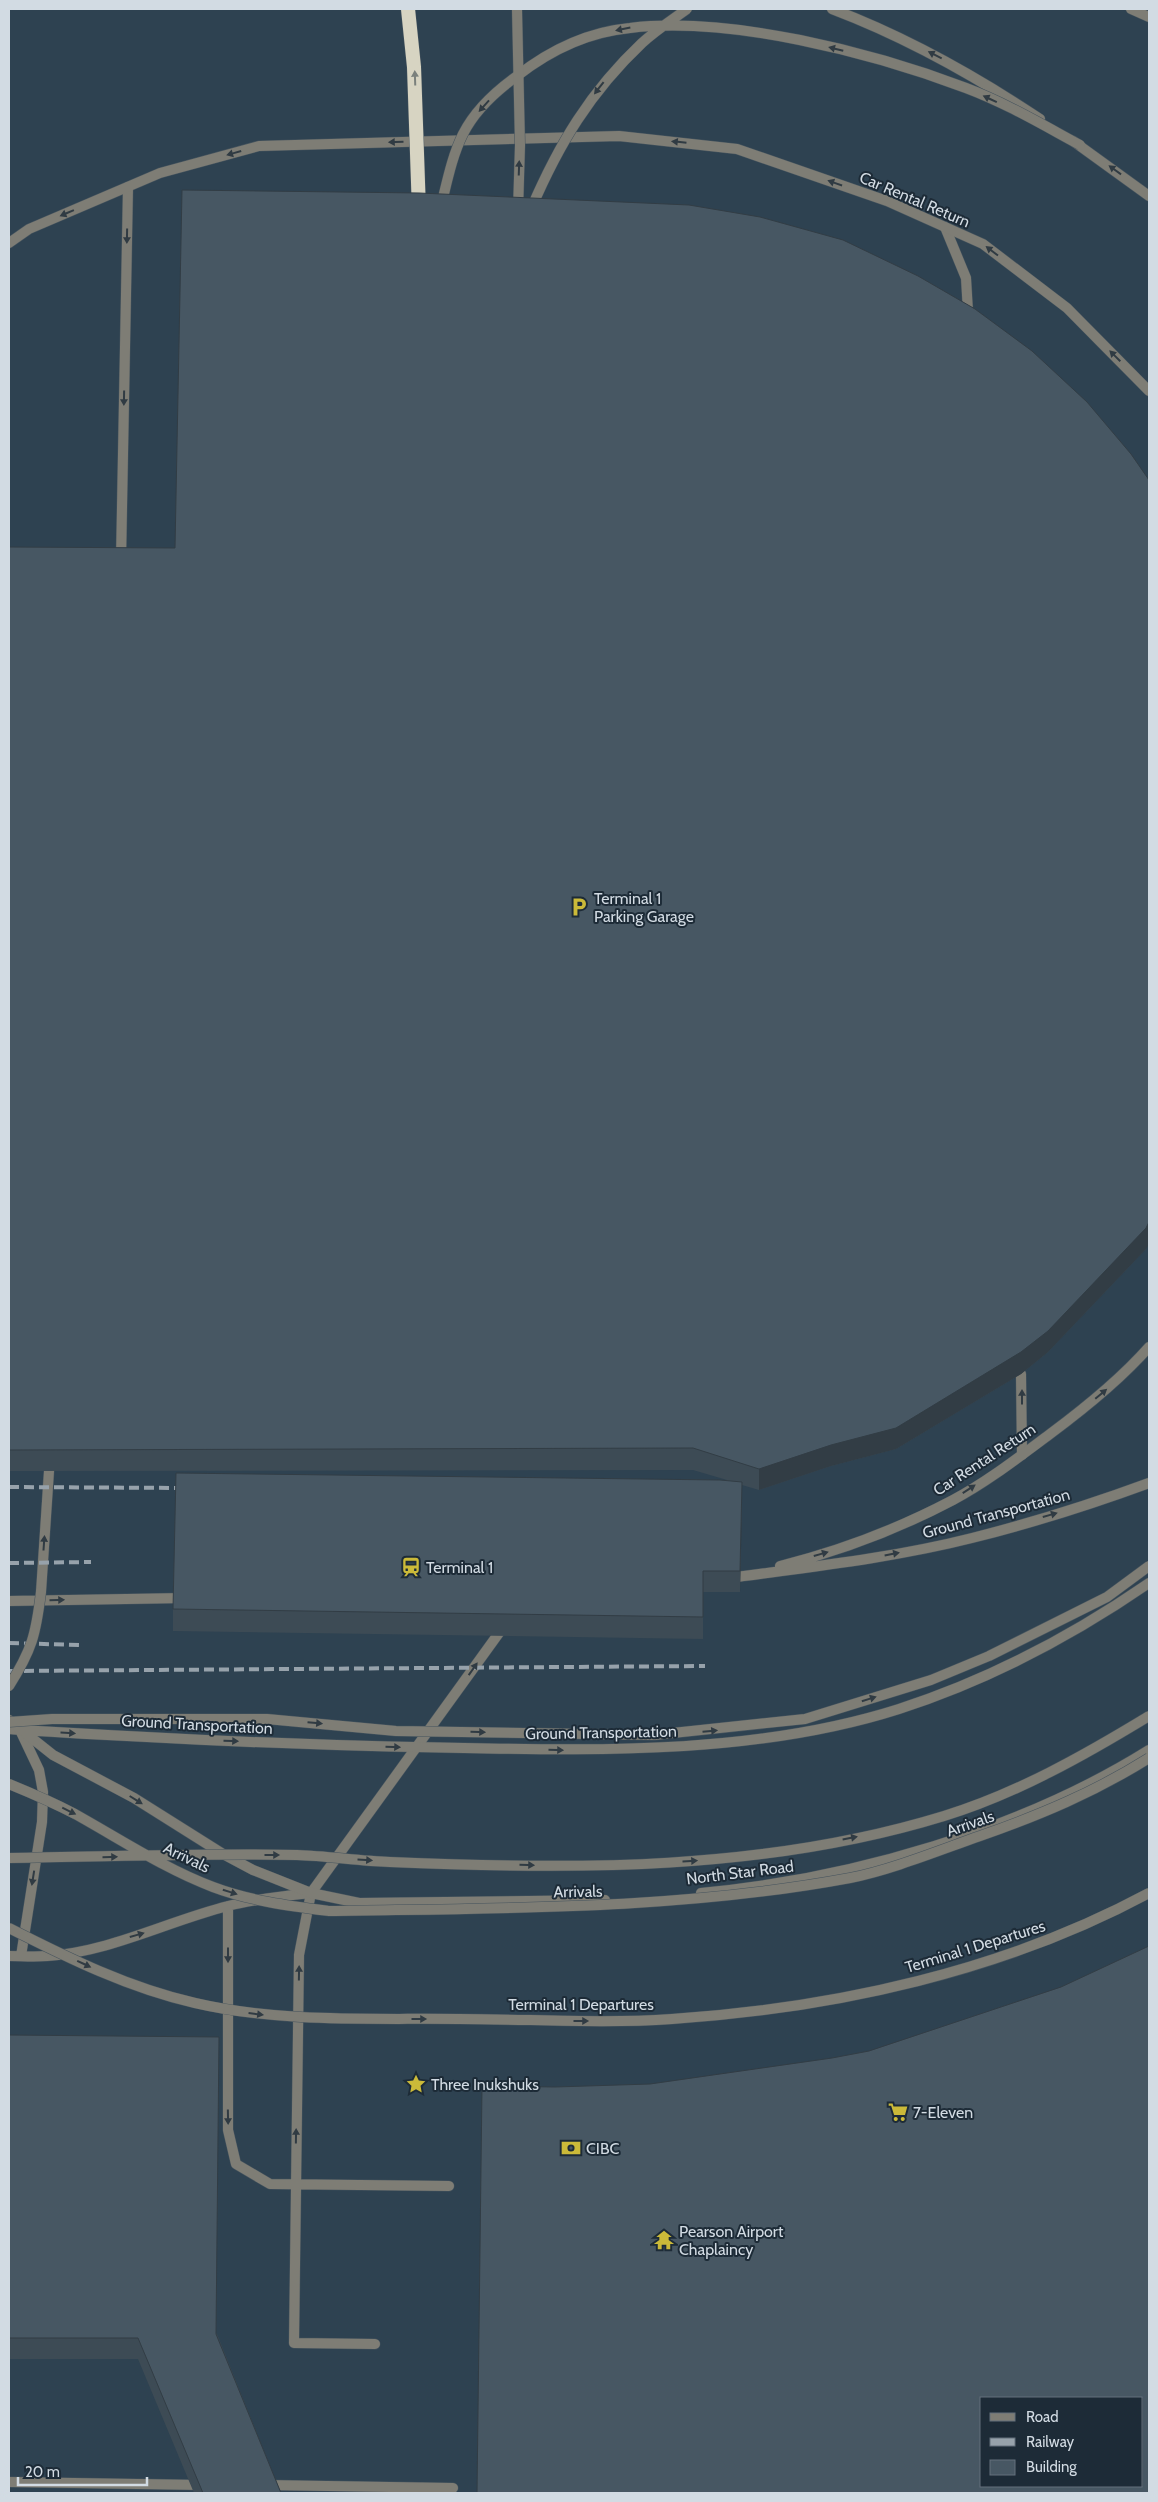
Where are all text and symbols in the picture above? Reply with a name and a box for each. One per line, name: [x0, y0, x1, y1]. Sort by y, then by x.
one-way arrow: [616, 25, 631, 33]
one-way arrow: [828, 45, 843, 53]
one-way arrow: [927, 51, 942, 59]
one-way arrow: [410, 70, 418, 86]
one-way arrow: [594, 81, 605, 94]
one-way arrow: [983, 94, 997, 102]
one-way arrow: [478, 99, 490, 111]
one-way arrow: [387, 138, 403, 146]
one-way arrow: [670, 138, 686, 146]
one-way arrow: [226, 149, 241, 157]
one-way arrow: [516, 160, 524, 176]
one-way arrow: [1108, 165, 1122, 175]
street label: Car Rental Return: [857, 168, 973, 231]
one-way arrow: [828, 179, 843, 186]
one-way arrow: [60, 209, 74, 217]
one-way arrow: [123, 228, 131, 244]
one-way arrow: [985, 246, 999, 256]
one-way arrow: [1109, 351, 1121, 363]
one-way arrow: [120, 390, 128, 406]
place label: Terminal 1 Parking Garage: [594, 889, 694, 926]
parking icon: Terminal 1 Parking Garage: [568, 896, 590, 918]
one-way arrow: [1018, 1388, 1026, 1404]
one-way arrow: [1094, 1388, 1107, 1399]
street label: Car Rental Return: [929, 1419, 1039, 1500]
one-way arrow: [963, 1484, 976, 1494]
street label: Ground Transportation: [920, 1485, 1072, 1542]
one-way arrow: [1042, 1510, 1057, 1518]
one-way arrow: [41, 1535, 49, 1551]
one-way arrow: [885, 1549, 901, 1557]
one-way arrow: [814, 1550, 829, 1558]
station icon: Terminal 1: [400, 1556, 422, 1578]
place label: Terminal 1: [426, 1558, 493, 1577]
one-way arrow: [50, 1596, 66, 1604]
one-way arrow: [468, 1662, 478, 1676]
one-way arrow: [861, 1695, 876, 1703]
street label: Ground Transportation: [121, 1711, 273, 1738]
one-way arrow: [308, 1720, 324, 1728]
street label: Ground Transportation: [525, 1722, 677, 1743]
one-way arrow: [702, 1726, 718, 1734]
one-way arrow: [470, 1728, 486, 1736]
one-way arrow: [61, 1729, 77, 1737]
one-way arrow: [223, 1738, 239, 1746]
one-way arrow: [385, 1743, 401, 1751]
one-way arrow: [548, 1746, 564, 1754]
one-way arrow: [130, 1795, 143, 1804]
street label: Arrivals: [944, 1806, 997, 1840]
one-way arrow: [62, 1807, 76, 1815]
one-way arrow: [843, 1834, 859, 1842]
street label: Arrivals: [160, 1838, 213, 1877]
one-way arrow: [265, 1851, 281, 1859]
one-way arrow: [102, 1853, 118, 1861]
street label: North Star Road: [685, 1856, 795, 1889]
one-way arrow: [357, 1857, 373, 1865]
one-way arrow: [682, 1857, 698, 1865]
one-way arrow: [519, 1861, 535, 1869]
one-way arrow: [29, 1871, 37, 1887]
street label: Arrivals: [553, 1882, 603, 1901]
one-way arrow: [222, 1889, 237, 1896]
street label: Terminal 1 Departures: [903, 1916, 1048, 1977]
one-way arrow: [130, 1931, 145, 1939]
one-way arrow: [224, 1947, 232, 1963]
one-way arrow: [77, 1961, 91, 1969]
one-way arrow: [295, 1965, 303, 1981]
street label: Terminal 1 Departures: [508, 1995, 654, 2014]
one-way arrow: [249, 2010, 265, 2018]
one-way arrow: [411, 2015, 427, 2023]
one-way arrow: [573, 2017, 589, 2025]
place icon: Three Inukshuks: [405, 2073, 427, 2095]
place label: Three Inukshuks: [431, 2075, 539, 2094]
supermarket icon: 7-Eleven: [887, 2101, 909, 2123]
place label: 7-Eleven: [913, 2103, 973, 2122]
one-way arrow: [224, 2109, 232, 2125]
one-way arrow: [292, 2128, 300, 2144]
bank icon: CIBC: [560, 2137, 582, 2159]
place label: CIBC: [586, 2139, 619, 2158]
place label: Pearson Airport Chaplaincy: [679, 2222, 784, 2259]
temple icon: Pearson Airport Chaplaincy: [653, 2229, 675, 2251]
legend: [980, 2397, 1143, 2487]
text: Road: [1026, 2408, 1059, 2426]
text: Railway: [1026, 2433, 1075, 2451]
scale bar: [18, 2454, 146, 2486]
text: Building: [1026, 2458, 1077, 2476]
text: 20 m: [25, 2463, 60, 2481]

